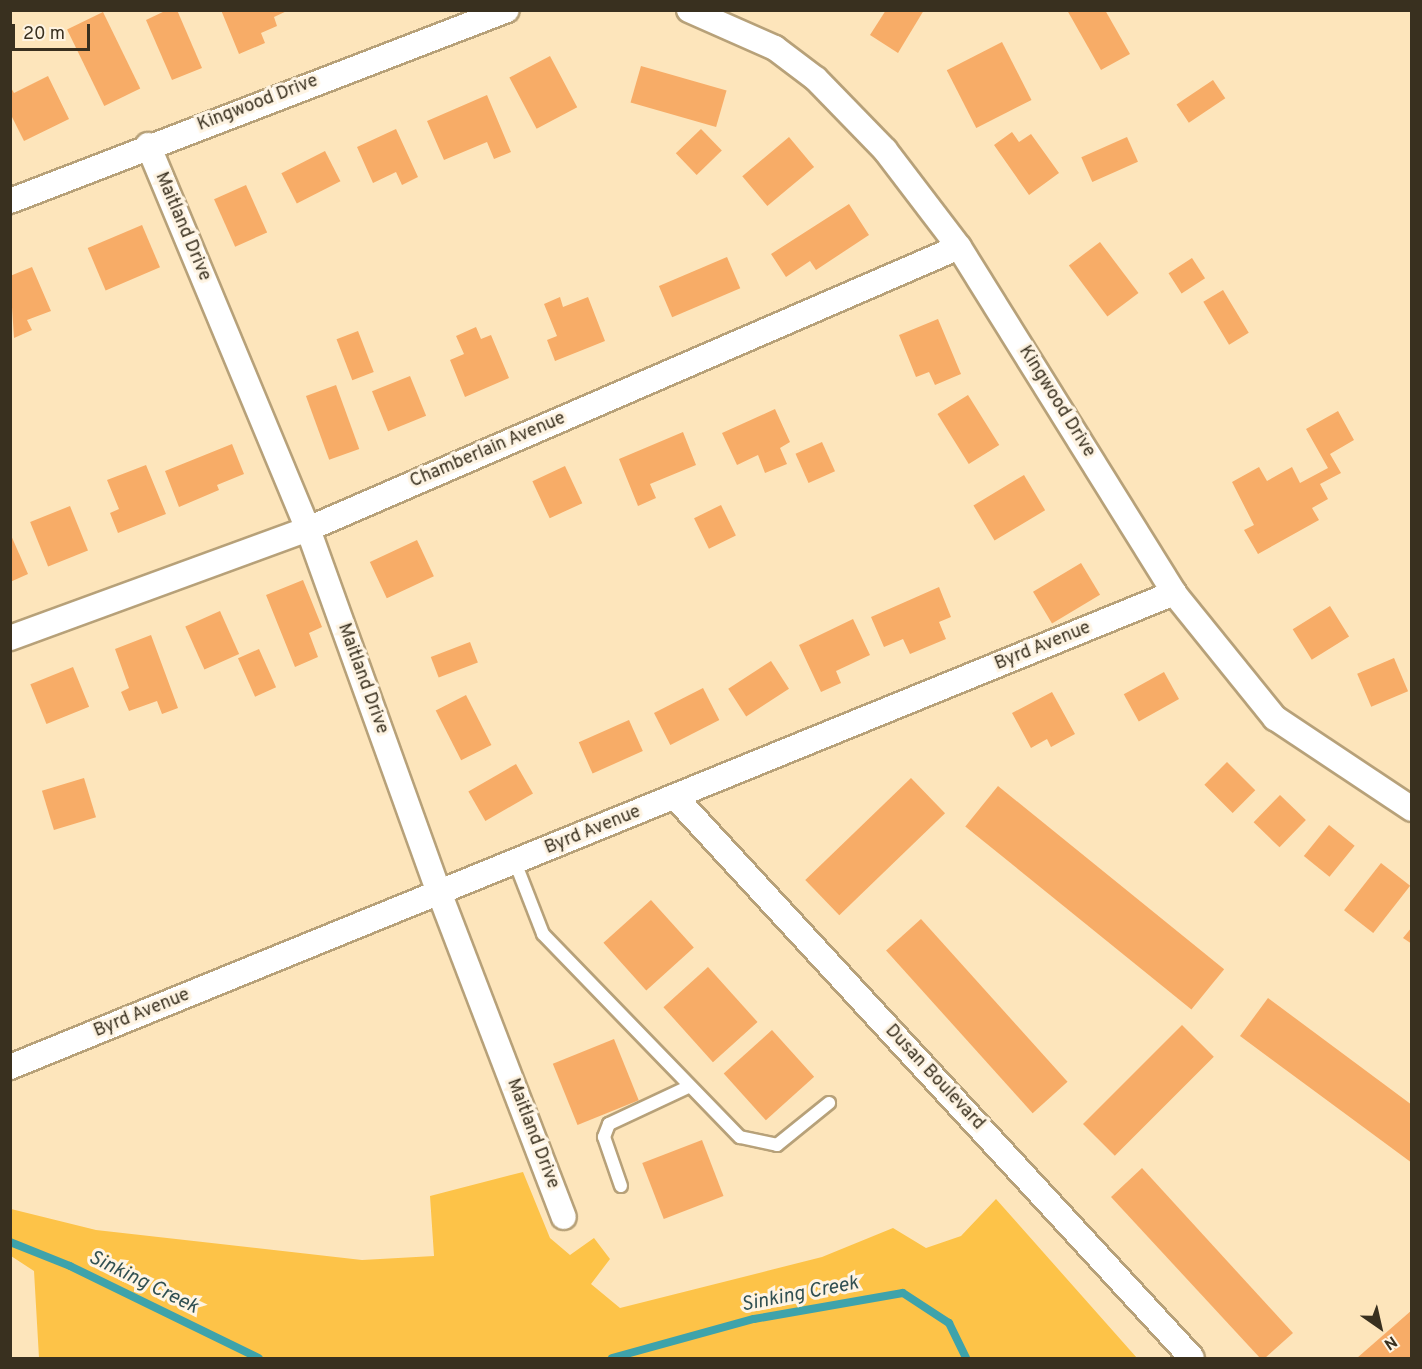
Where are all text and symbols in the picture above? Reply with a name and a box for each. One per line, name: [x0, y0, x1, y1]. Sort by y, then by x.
scale bar: [15, 12, 93, 50]
text: 20 m: [23, 23, 65, 46]
street label: Kingwood Drive: [195, 71, 321, 137]
street label: Maitland Drive: [149, 169, 215, 285]
street label: Kingwood Drive: [1013, 342, 1099, 462]
street label: Chamberlain Avenue: [407, 408, 569, 494]
street label: Byrd Avenue: [992, 618, 1094, 676]
street label: Maitland Drive: [332, 621, 392, 737]
street label: Byrd Avenue: [542, 802, 644, 860]
street label: Byrd Avenue: [91, 985, 193, 1043]
street label: Dusan Boulevard: [880, 1021, 988, 1135]
street label: Maitland Drive: [501, 1076, 563, 1192]
water label: Sinking Creek: [84, 1246, 202, 1320]
water label: Sinking Creek: [739, 1272, 861, 1318]
north arrow: [1350, 1297, 1410, 1357]
text: N: [1380, 1330, 1400, 1353]

